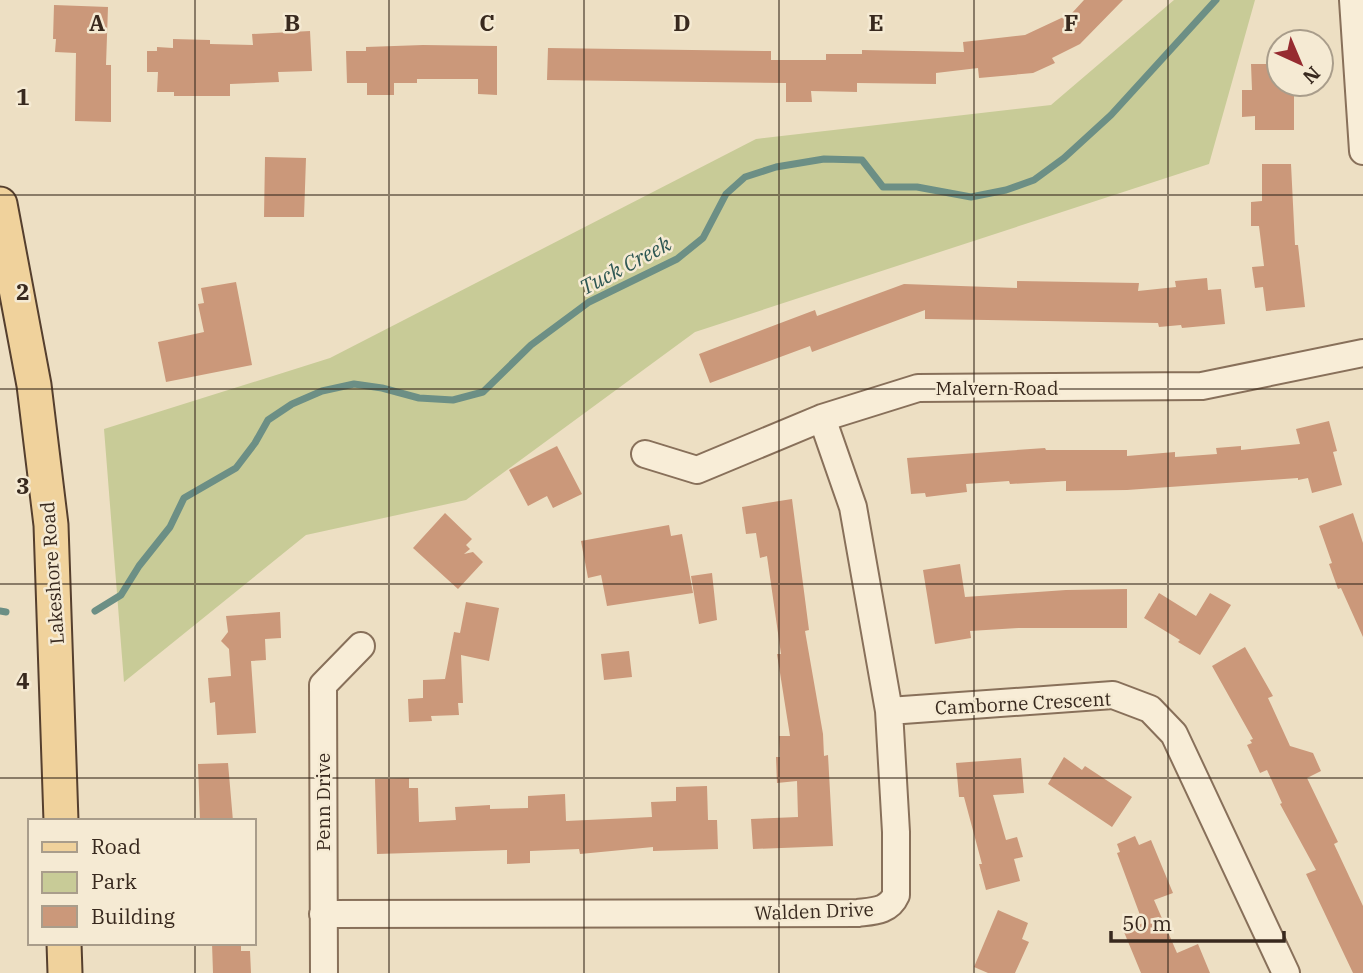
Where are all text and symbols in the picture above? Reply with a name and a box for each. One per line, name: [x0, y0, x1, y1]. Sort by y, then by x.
text: A: [89, 7, 105, 37]
text: B: [284, 7, 300, 37]
text: C: [479, 7, 495, 37]
text: D: [673, 7, 691, 37]
text: E: [868, 7, 884, 37]
text: F: [1064, 7, 1078, 37]
north arrow: [1265, 28, 1335, 98]
text: N: [1298, 61, 1326, 89]
text: 1: [16, 81, 30, 111]
water label: Tuck Creek: [574, 229, 676, 301]
text: 2: [16, 276, 30, 306]
street label: Malvern Road: [935, 376, 1059, 400]
text: 3: [16, 470, 30, 500]
street label: Lakeshore Road: [35, 501, 69, 645]
text: 4: [16, 665, 30, 695]
street label: Camborne Crescent: [934, 686, 1112, 720]
street label: Penn Drive: [311, 753, 335, 851]
legend: [28, 819, 256, 945]
text: Road: [91, 832, 141, 860]
text: Park: [91, 867, 138, 895]
street label: Walden Drive: [754, 897, 874, 925]
scale bar: [1111, 900, 1284, 944]
text: Building: [91, 902, 176, 930]
text: 50 m: [1122, 909, 1172, 937]

